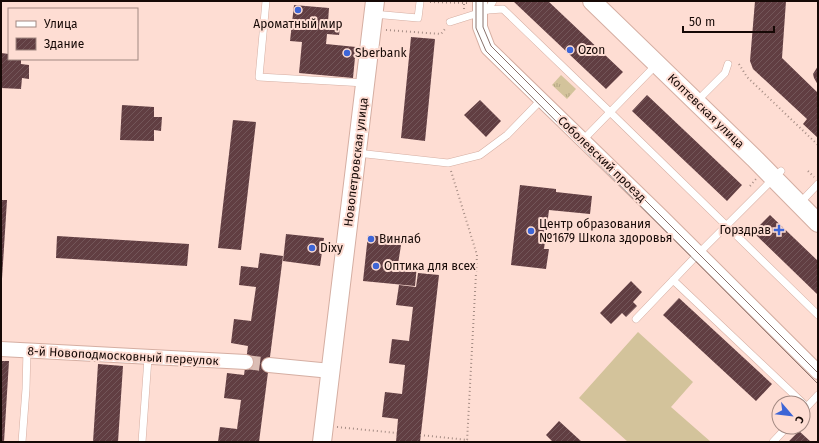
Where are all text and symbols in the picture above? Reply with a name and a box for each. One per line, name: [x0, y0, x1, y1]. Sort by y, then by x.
marker: Ароматный мир: [293, 5, 303, 15]
legend: [8, 8, 138, 60]
scale bar: [683, 8, 774, 34]
text: 50 m: [689, 15, 715, 29]
text: Улица: [44, 17, 78, 31]
place label: Ароматный мир: [253, 17, 343, 31]
text: Здание: [44, 37, 84, 51]
place label: Ozon: [578, 43, 605, 57]
marker: Ozon: [565, 45, 575, 55]
place label: Sberbank: [355, 46, 407, 60]
marker: Sberbank: [342, 48, 352, 58]
street label: Коптевская улица: [665, 71, 747, 151]
street label: Новопетровская улица: [341, 97, 371, 227]
street label: Соболевский проезд: [555, 113, 649, 205]
place label: Центр образования №1679 Школа здоровья: [539, 217, 672, 245]
place label: Горздрав: [719, 223, 771, 237]
marker: Горздрав: [774, 225, 784, 235]
marker: Центр образования №1679 Школа здоровья: [526, 226, 536, 236]
place label: Винлаб: [379, 232, 421, 246]
marker: Винлаб: [366, 234, 376, 244]
place label: Dixy: [320, 241, 343, 255]
marker: Dixy: [307, 243, 317, 253]
place label: Оптика для всех: [384, 259, 476, 273]
marker: Оптика для всех: [371, 261, 381, 271]
street label: 8-й Новоподмосковный переулок: [27, 344, 220, 368]
north arrow: [771, 395, 811, 435]
text: С: [792, 414, 807, 426]

